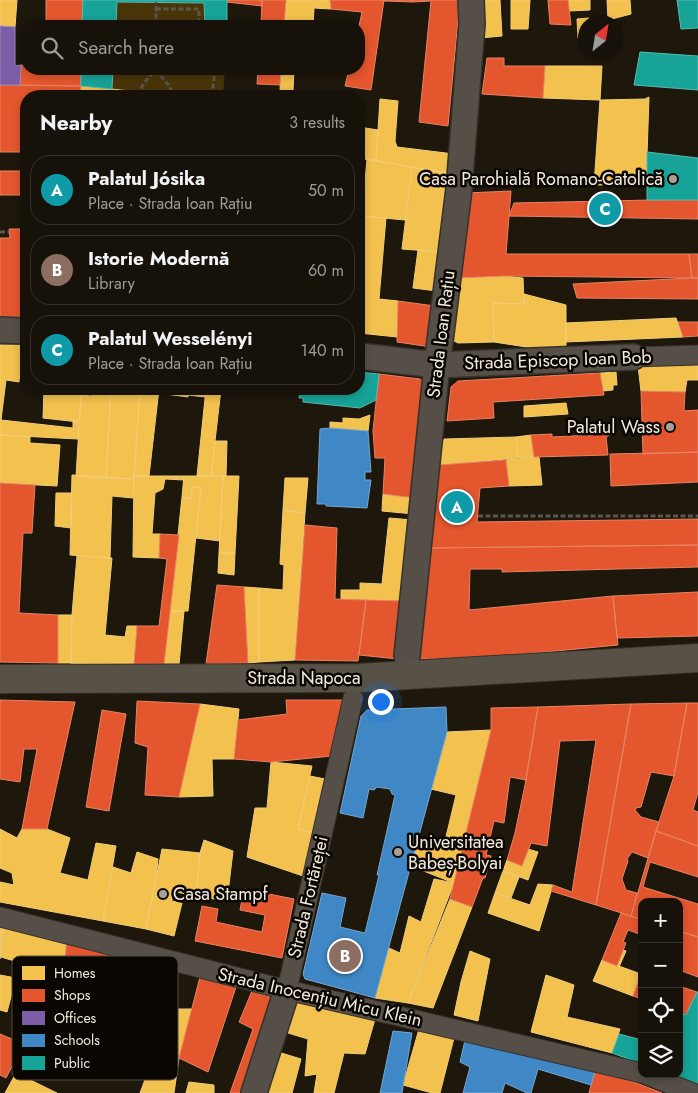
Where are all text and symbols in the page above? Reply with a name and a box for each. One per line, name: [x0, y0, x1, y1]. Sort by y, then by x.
north arrow: [578, 15, 623, 60]
search box: [20, 20, 365, 75]
icon: search: [38, 34, 66, 62]
text: Search here: [78, 34, 174, 61]
text: Nearby: [40, 108, 112, 138]
text: 3 results: [289, 111, 345, 134]
text: Palatul Jósika: [88, 165, 205, 192]
place label: Casa Parohială Romano-Catolică: [419, 166, 663, 192]
marker: Casa Parohială Romano-Catolică: [667, 173, 679, 185]
text: A: [51, 179, 63, 202]
text: 50 m: [308, 179, 344, 202]
pin: C: [589, 190, 621, 228]
text: Place · Strada Ioan Rațiu: [88, 192, 252, 215]
text: Istorie Modernă: [88, 245, 229, 272]
text: B: [52, 259, 62, 282]
text: 60 m: [308, 259, 344, 282]
street label: Strada Ioan Rațiu: [420, 269, 462, 399]
text: Library: [88, 272, 135, 295]
text: Palatul Wesselényi: [88, 325, 252, 352]
text: C: [51, 339, 63, 362]
text: 140 m: [301, 339, 344, 362]
street label: Strada Episcop Ioan Bob: [464, 344, 652, 376]
text: Place · Strada Ioan Rațiu: [88, 352, 252, 375]
place label: Palatul Wass: [567, 414, 660, 440]
marker: Palatul Wass: [664, 421, 676, 433]
pin: A: [441, 488, 473, 526]
street label: Strada Napoca: [247, 665, 361, 691]
your location: [368, 689, 394, 715]
place label: Universitatea Babeș-Bolyai: [408, 829, 504, 876]
street label: Strada Fortăreței: [281, 834, 335, 960]
marker: Universitatea Babeș-Bolyai: [392, 846, 404, 858]
place label: Casa Stampf: [173, 881, 268, 907]
marker: Casa Stampf: [157, 888, 169, 900]
map controls: [638, 898, 683, 1078]
button: +: [638, 898, 683, 943]
pin: B: [329, 937, 361, 975]
button: −: [638, 943, 683, 988]
legend: [12, 956, 178, 1080]
street label: Strada Inocențiu Micu Klein: [215, 961, 425, 1033]
text: Homes: [54, 963, 96, 983]
text: Shops: [54, 985, 91, 1005]
button: locate: [638, 988, 683, 1033]
text: Offices: [54, 1008, 97, 1028]
text: Schools: [54, 1030, 100, 1050]
button: layers: [638, 1033, 683, 1078]
text: Public: [54, 1053, 90, 1073]

